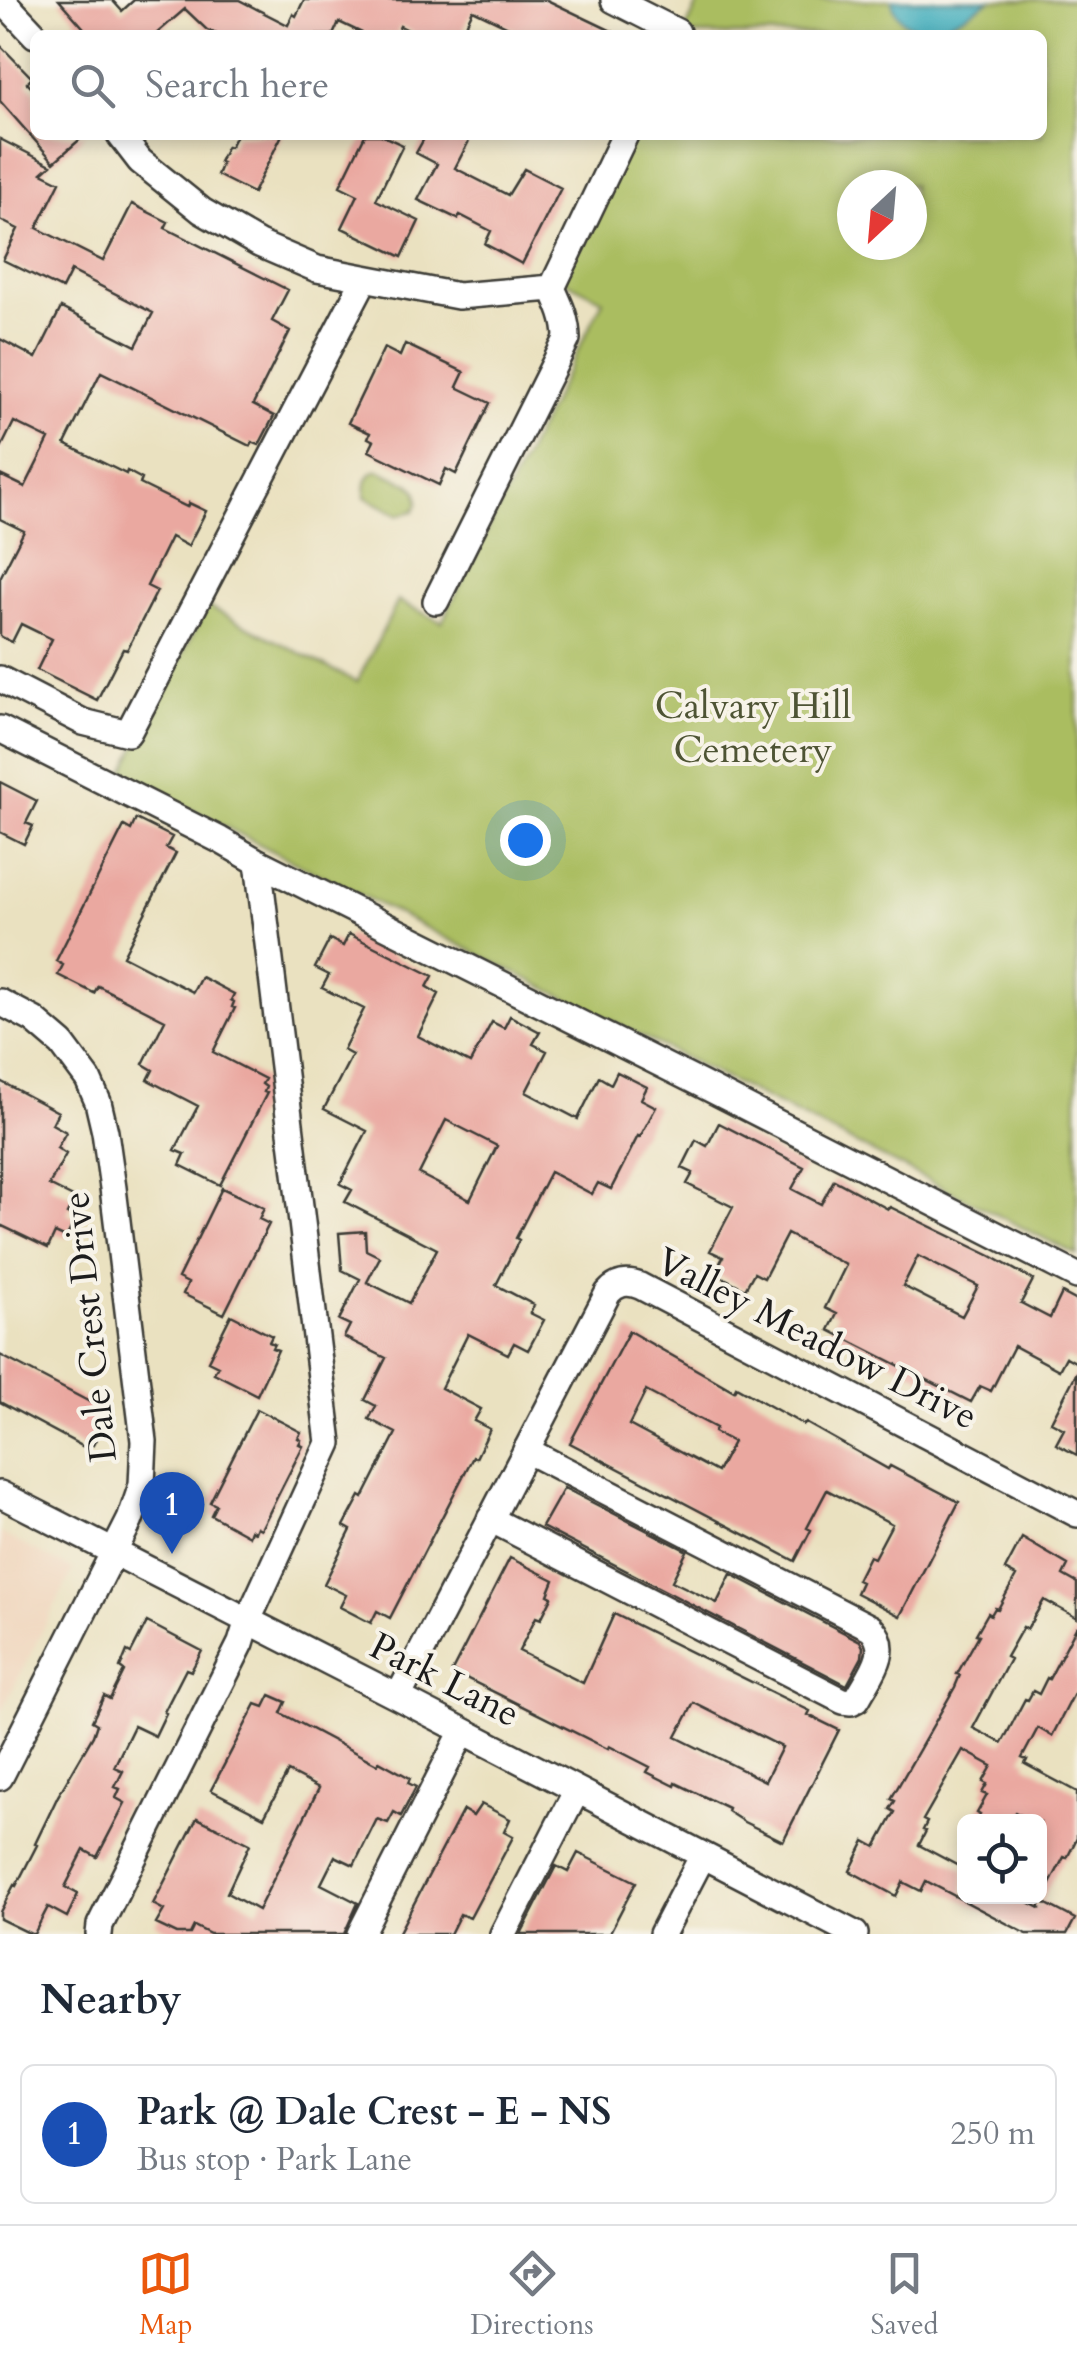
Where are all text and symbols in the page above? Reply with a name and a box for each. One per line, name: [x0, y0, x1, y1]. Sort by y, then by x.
search box: [30, 30, 1047, 140]
icon: search: [65, 58, 120, 113]
text: Search here: [145, 59, 329, 111]
north arrow: [837, 170, 927, 260]
park label: Calvary Hill Cemetery: [655, 680, 852, 776]
your location: [500, 815, 551, 866]
street label: Dale Crest Drive: [50, 1189, 130, 1465]
street label: Valley Meadow Drive: [647, 1235, 986, 1442]
pin: 1: [140, 1472, 204, 1554]
street label: Park Lane: [361, 1620, 528, 1740]
map controls: [957, 1814, 1047, 1904]
button: locate: [957, 1814, 1047, 1904]
text: Nearby: [40, 1971, 182, 2028]
text: Park @ Dale Crest - E - NS: [137, 2086, 611, 2138]
text: 1: [66, 2112, 83, 2156]
text: 250 m: [950, 2112, 1035, 2156]
text: Bus stop · Park Lane: [137, 2138, 412, 2182]
tab: Map: [138, 2246, 193, 2344]
tab: Directions: [470, 2246, 594, 2344]
tab: Saved: [871, 2246, 939, 2344]

